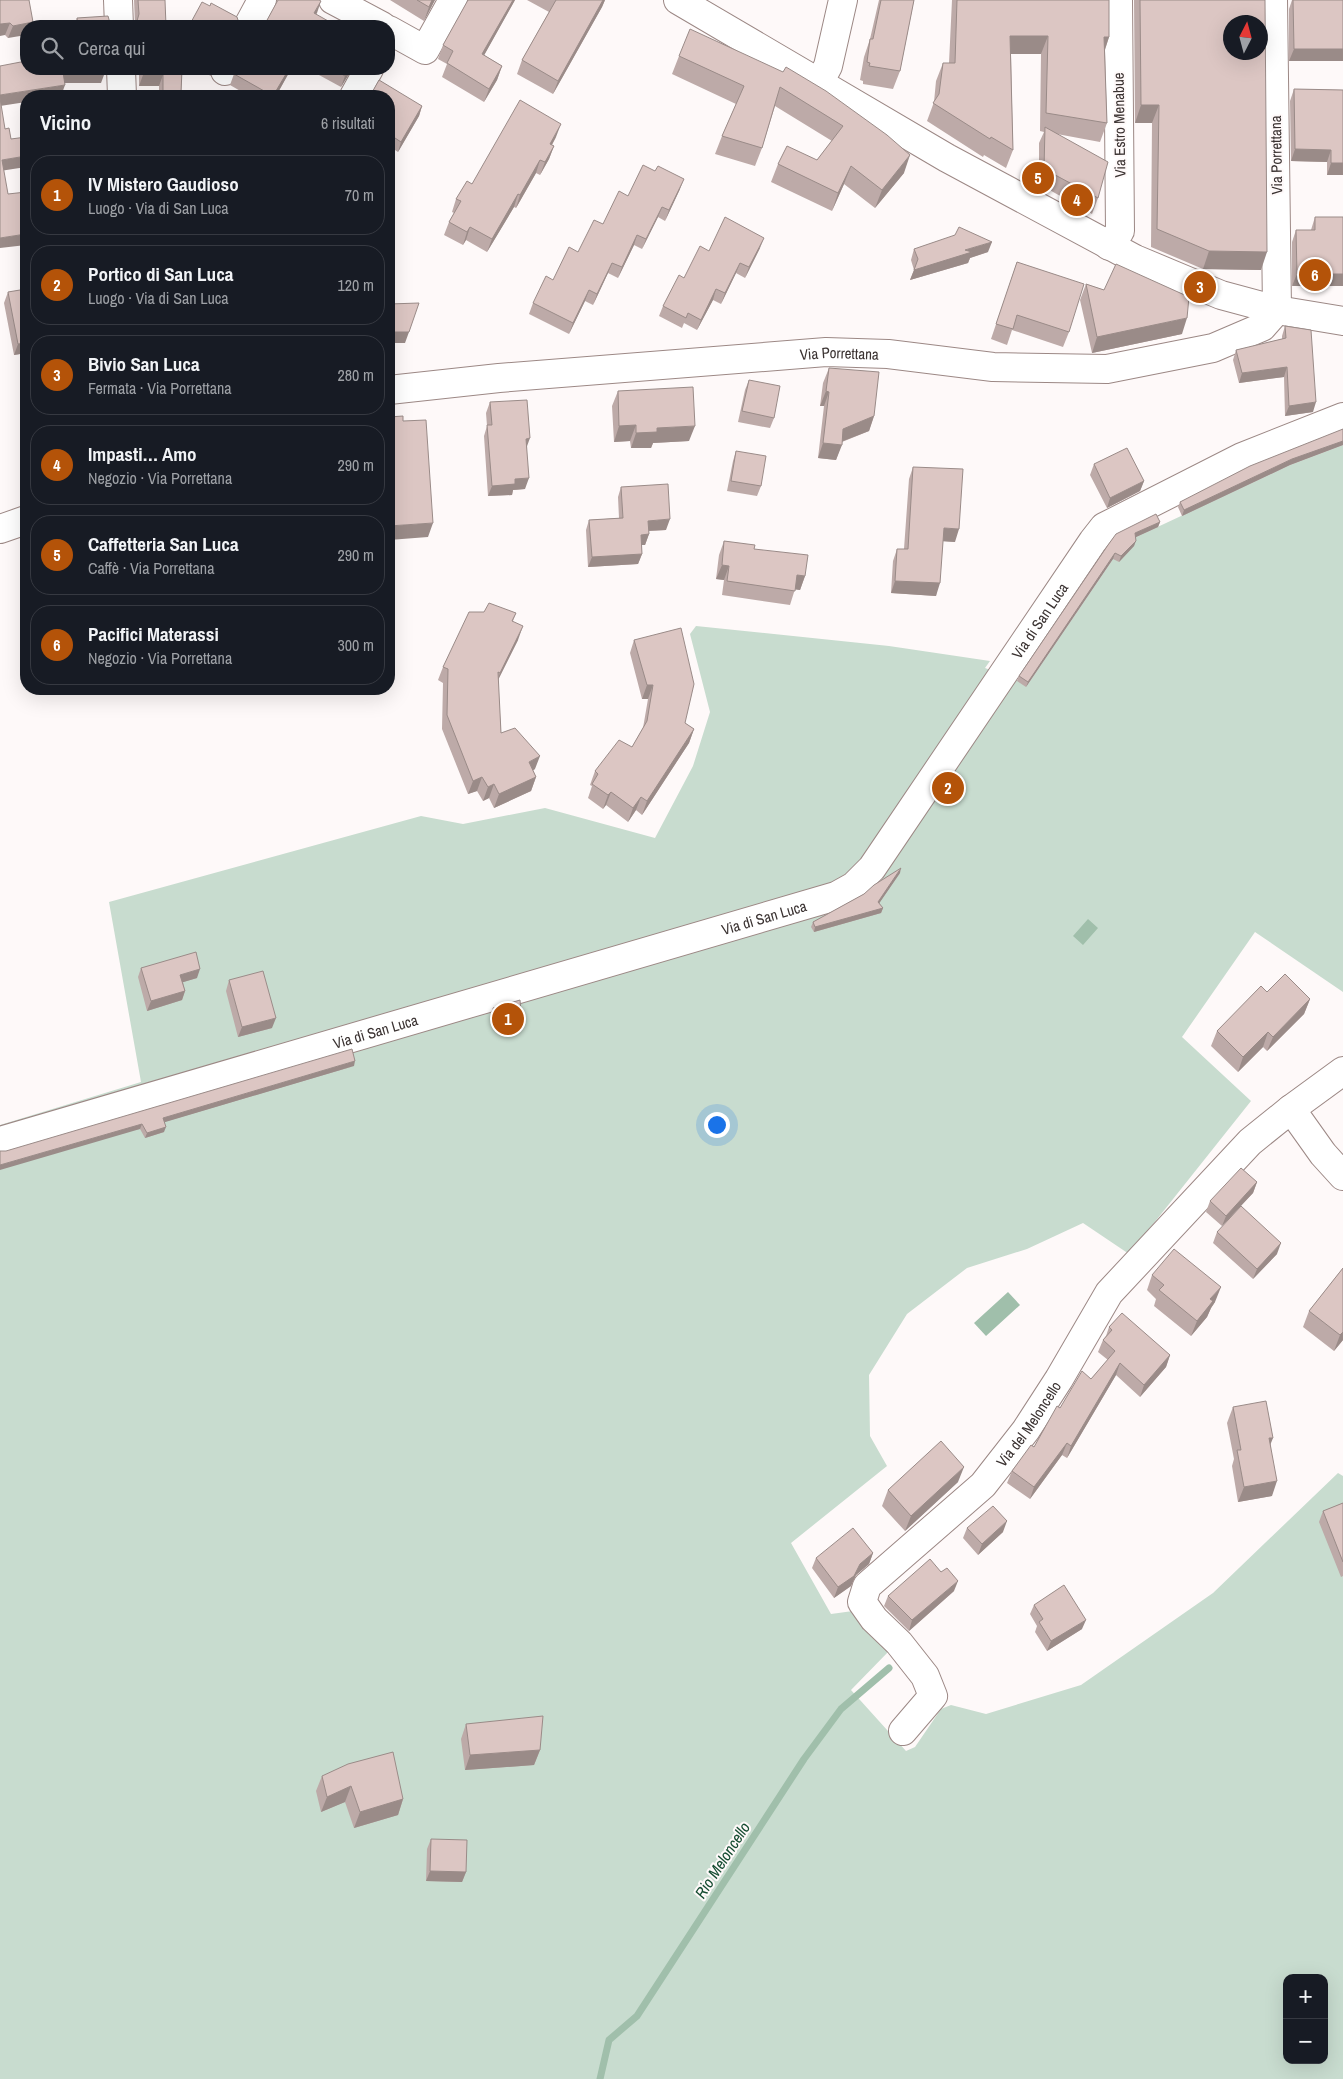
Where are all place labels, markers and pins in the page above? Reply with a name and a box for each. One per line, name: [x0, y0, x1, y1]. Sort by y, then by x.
pin: 5: [1022, 159, 1054, 197]
pin: 4: [1061, 181, 1093, 219]
pin: 6: [1299, 256, 1331, 294]
pin: 3: [1184, 268, 1216, 306]
pin: 2: [932, 769, 964, 807]
pin: 1: [492, 1000, 524, 1038]

